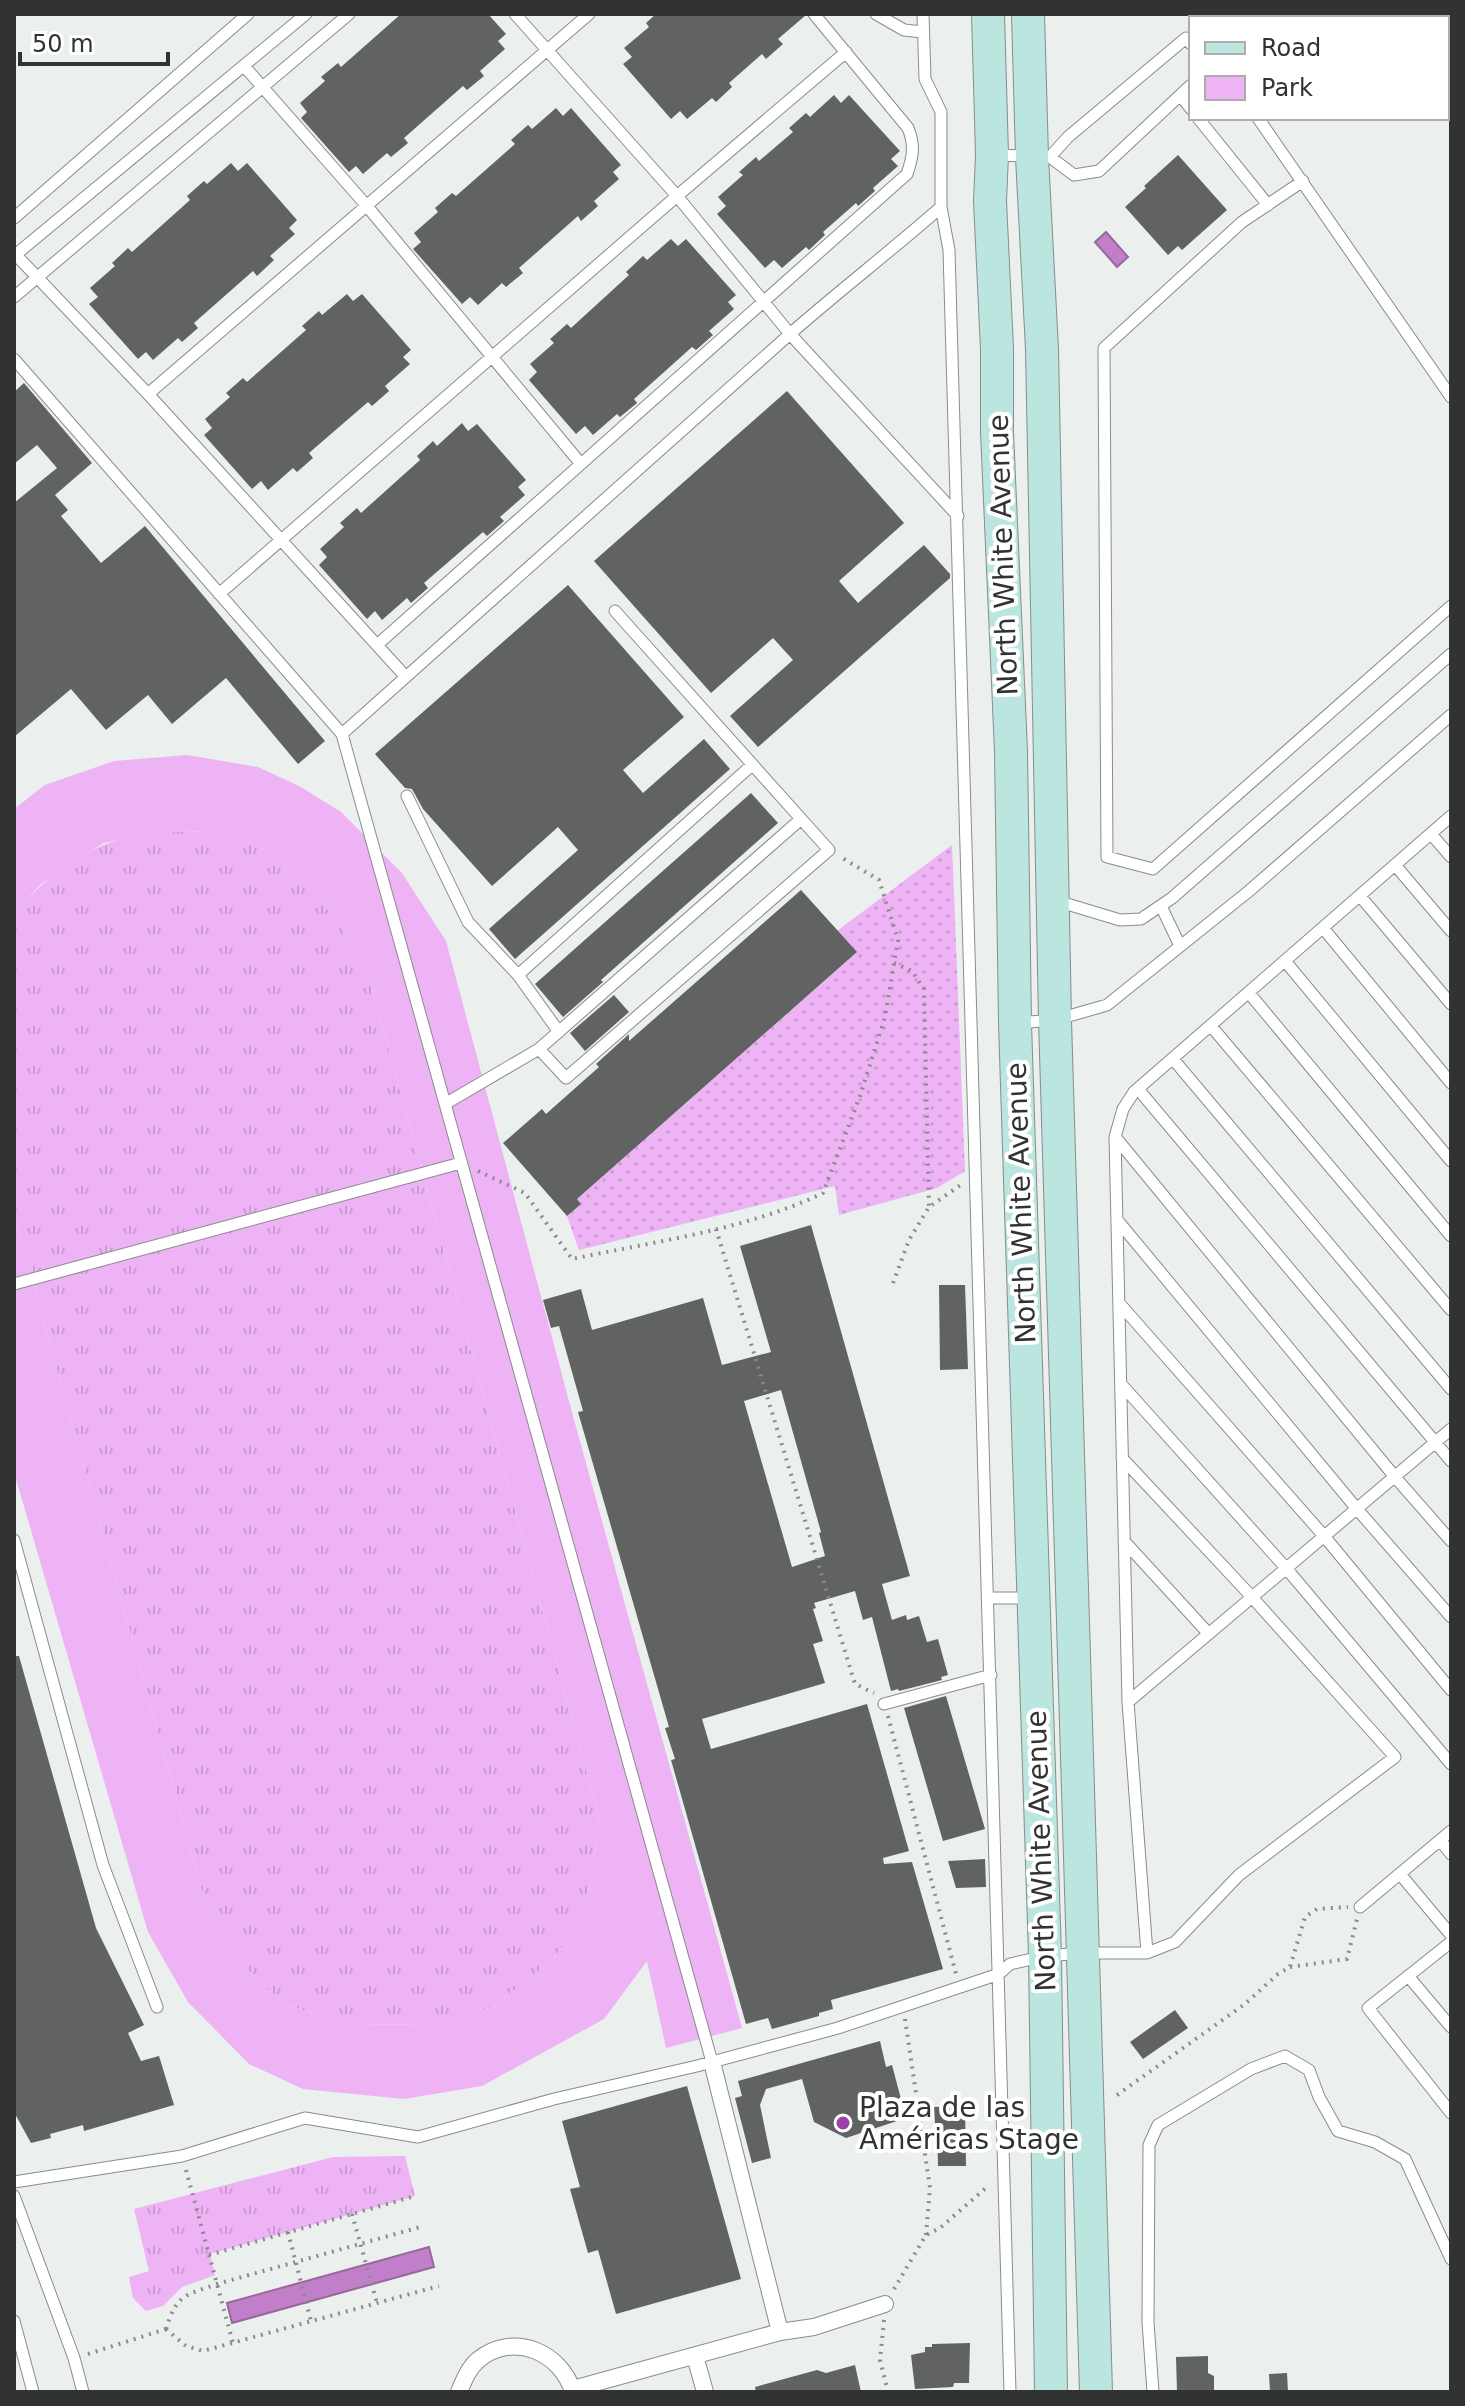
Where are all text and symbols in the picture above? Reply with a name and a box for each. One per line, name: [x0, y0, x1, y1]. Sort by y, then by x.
scale bar: [20, 16, 168, 66]
legend: [1189, 16, 1449, 120]
text: 50 m: [32, 30, 94, 58]
text: Road: [1261, 34, 1321, 62]
text: Park: [1261, 74, 1313, 102]
street label: North White Avenue: [982, 414, 1024, 696]
street label: North White Avenue: [1000, 1062, 1042, 1344]
street label: North White Avenue: [1020, 1710, 1062, 1992]
place label: Plaza de las Américas Stage: [859, 2091, 1079, 2156]
marker: Plaza de las Américas Stage: [834, 2114, 852, 2132]

